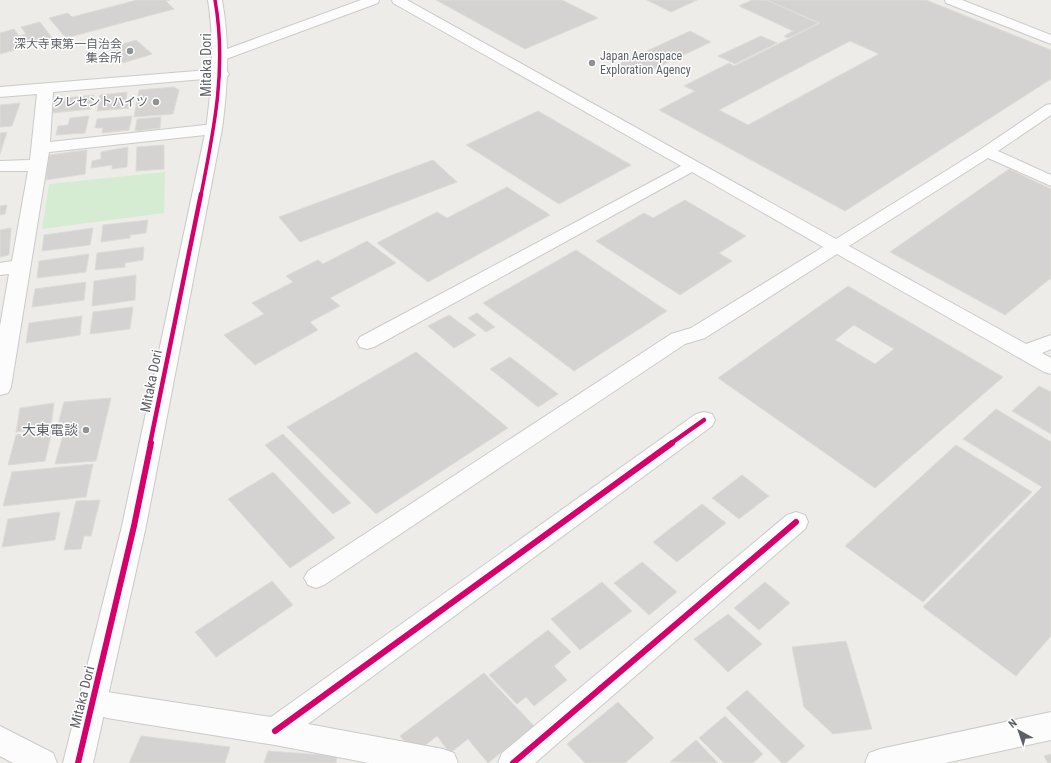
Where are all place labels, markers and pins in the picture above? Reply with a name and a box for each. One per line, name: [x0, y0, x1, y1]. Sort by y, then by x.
place label: 深大寺東第一自治会 集会所: [14, 37, 122, 65]
marker: 深大寺東第一自治会 集会所: [125, 46, 135, 56]
place label: Japan Aerospace Exploration Agency: [600, 49, 691, 77]
marker: Japan Aerospace Exploration Agency: [587, 58, 597, 68]
place label: クレセントハイツ: [52, 95, 148, 109]
marker: クレセントハイツ: [151, 97, 161, 107]
place label: 大東電談: [22, 422, 78, 438]
marker: 大東電談: [81, 425, 91, 435]

